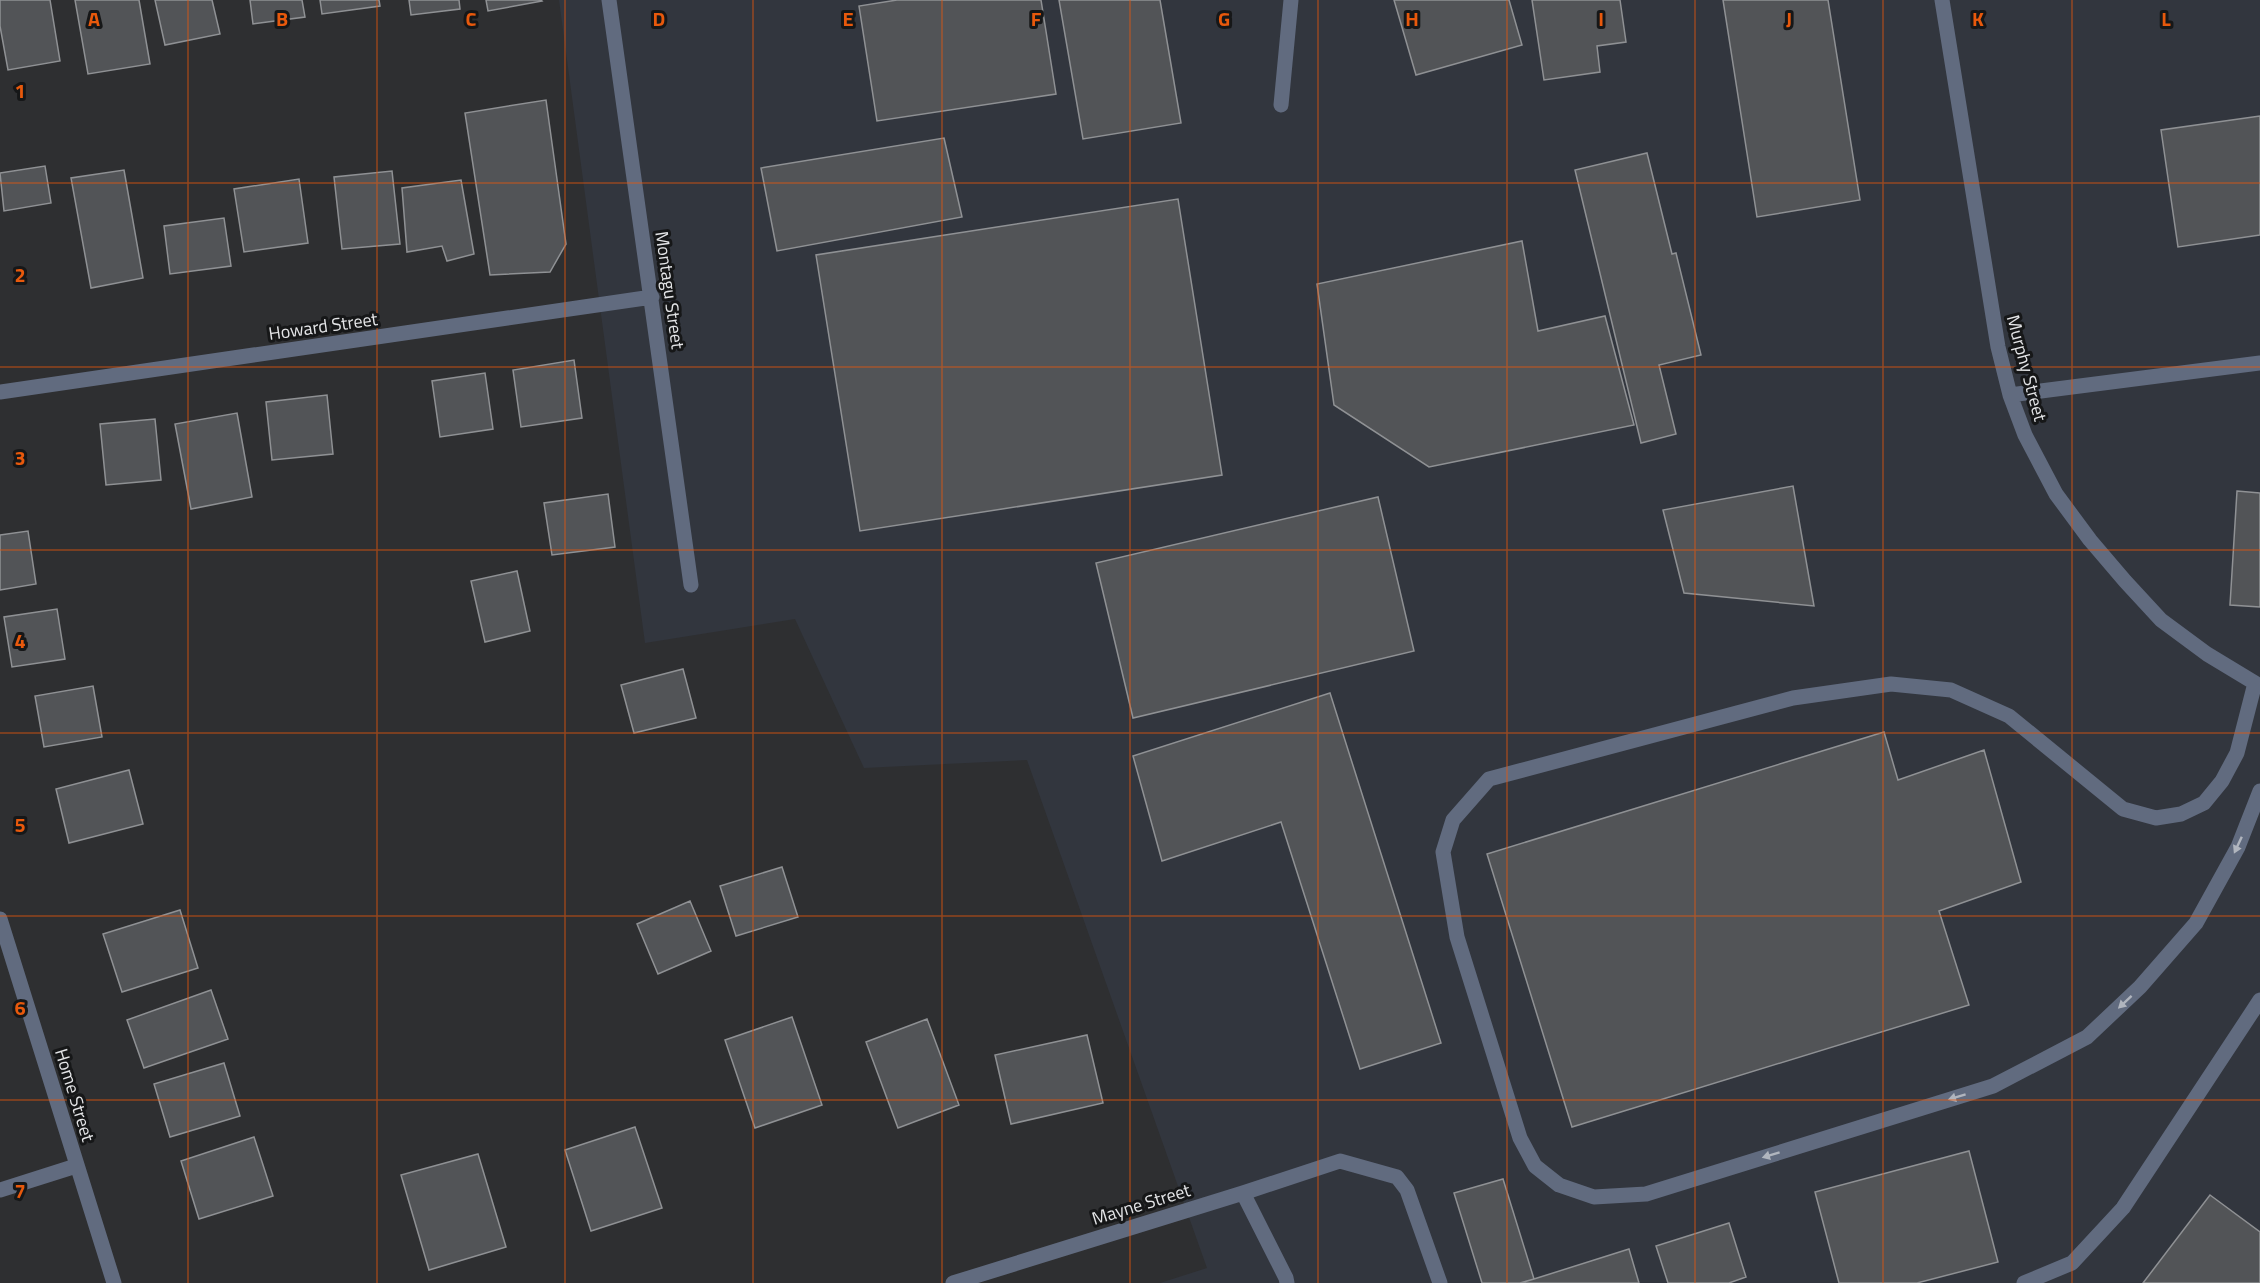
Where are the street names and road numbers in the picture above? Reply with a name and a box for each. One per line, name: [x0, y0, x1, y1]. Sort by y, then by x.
street label: Montagu Street: [648, 229, 692, 351]
street label: Howard Street: [267, 305, 380, 347]
street label: Murphy Street: [2000, 312, 2054, 425]
street label: Home Street: [48, 1045, 102, 1146]
street label: Mayne Street: [1088, 1176, 1194, 1232]

